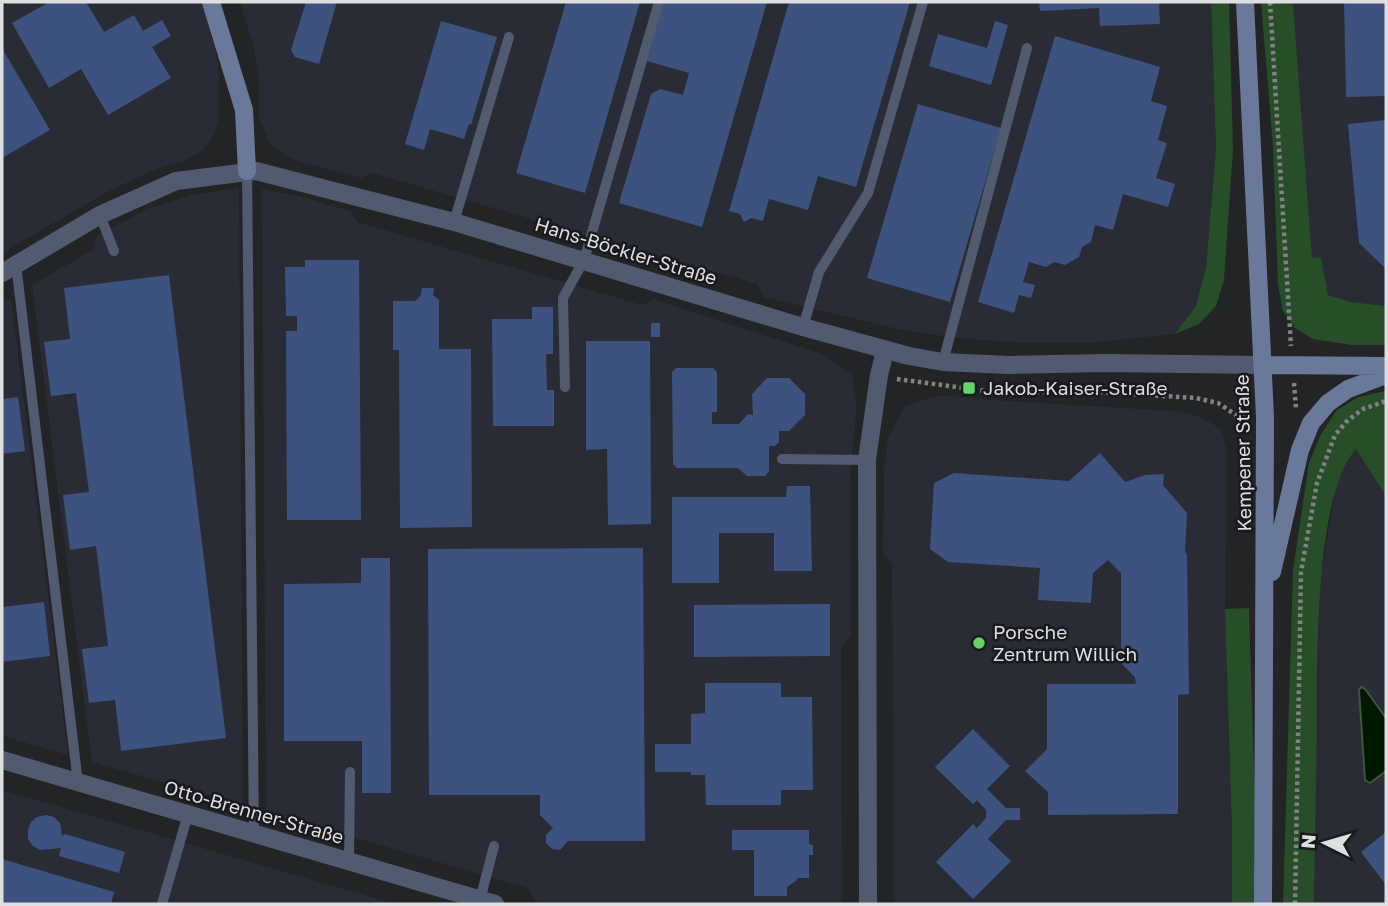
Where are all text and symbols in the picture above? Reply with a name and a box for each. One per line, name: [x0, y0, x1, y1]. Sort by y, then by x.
street label: Hans-Böckler-Straße: [532, 212, 720, 289]
street label: Kempener Straße: [1230, 374, 1255, 532]
place label: Jakob-Kaiser-Straße: [983, 376, 1168, 399]
marker: Jakob-Kaiser-Straße: [961, 380, 977, 396]
place label: Porsche Zentrum Willich: [993, 620, 1137, 665]
marker: Porsche Zentrum Willich: [971, 635, 987, 651]
street label: Otto-Brenner-Straße: [162, 775, 347, 848]
north arrow: [1290, 808, 1360, 878]
text: N: [1295, 833, 1320, 850]

